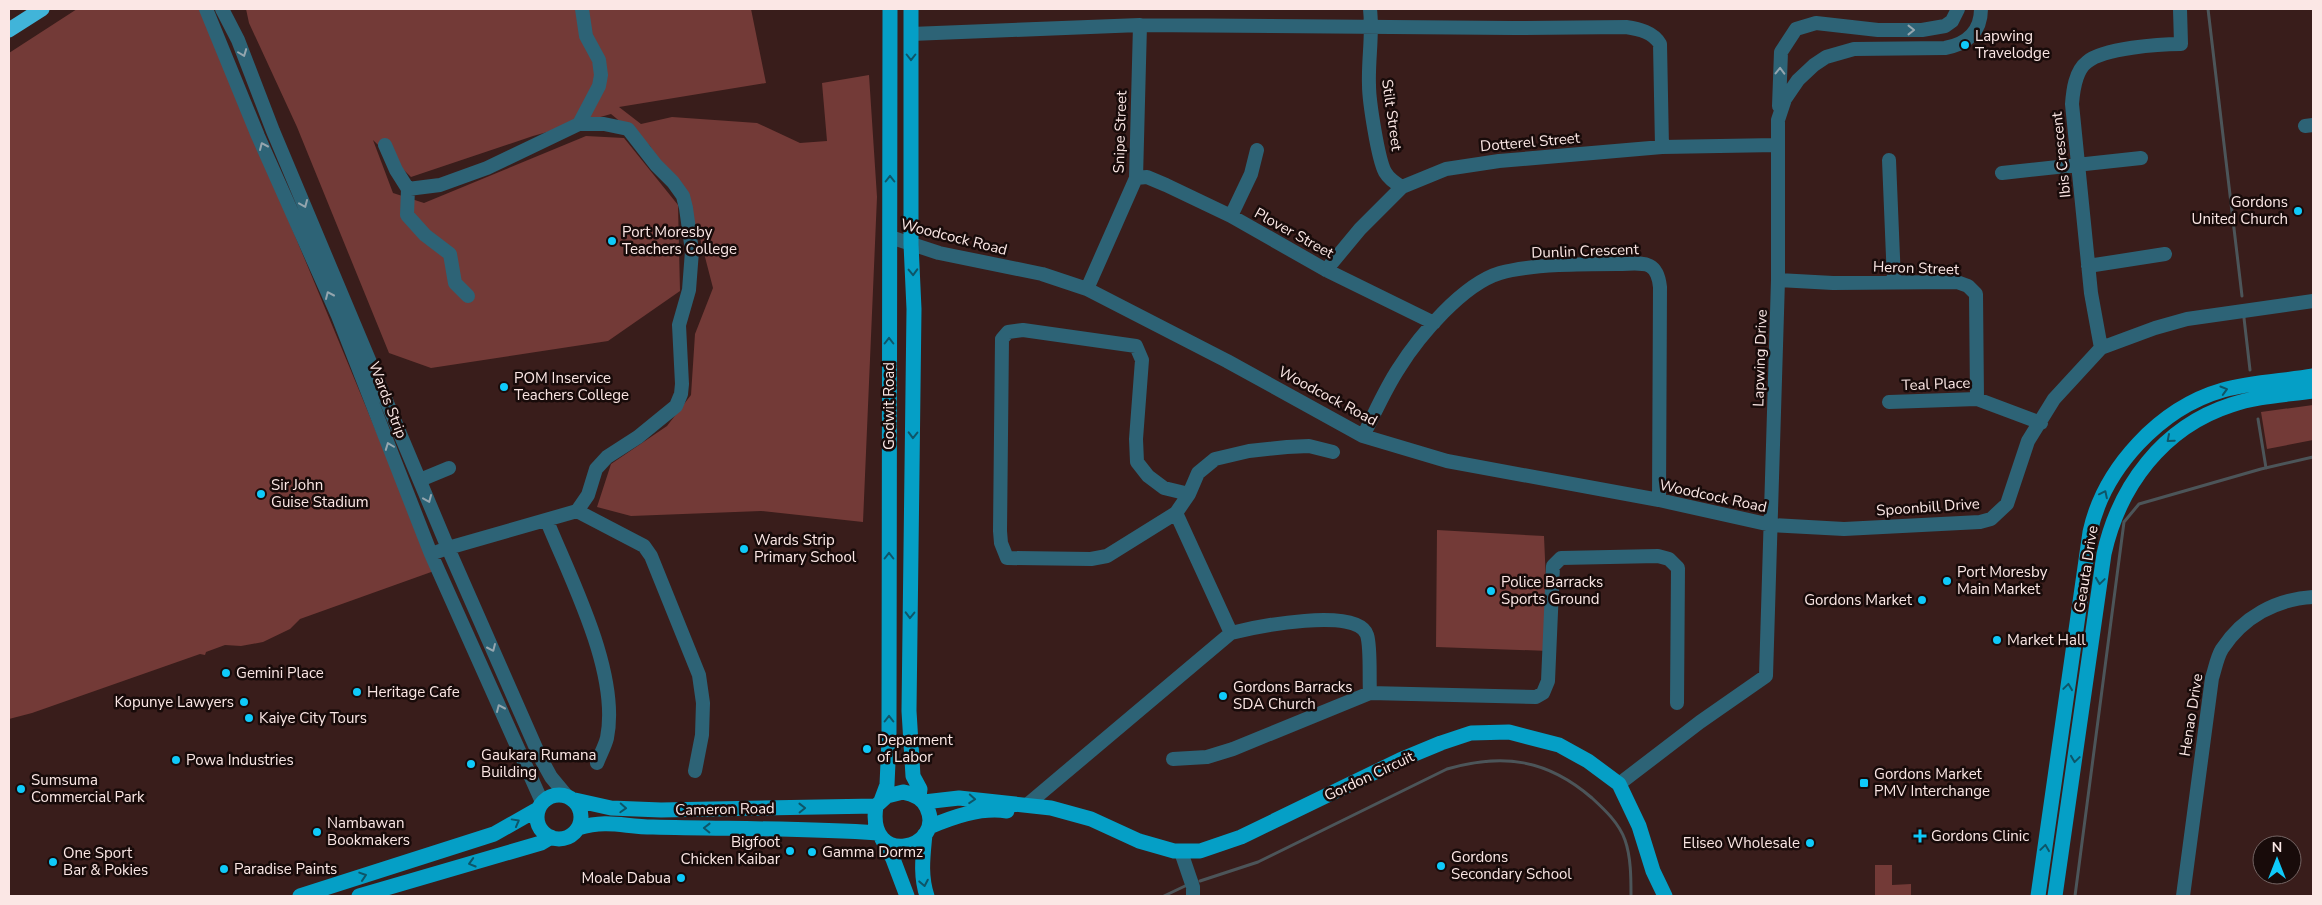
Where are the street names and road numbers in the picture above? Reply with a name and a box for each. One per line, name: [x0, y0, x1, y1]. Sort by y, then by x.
street label: Stilt Street: [1377, 78, 1407, 153]
street label: Snipe Street: [1109, 90, 1131, 174]
street label: Ibis Crescent: [2046, 110, 2075, 199]
street label: Dotterel Street: [1479, 128, 1581, 156]
street label: Plover Street: [1251, 203, 1338, 263]
street label: Woodcock Road: [899, 214, 1009, 260]
street label: Dunlin Crescent: [1531, 239, 1640, 263]
street label: Heron Street: [1873, 256, 1960, 280]
street label: Lapwing Drive: [1748, 309, 1772, 407]
street label: Wards Strip: [364, 359, 412, 442]
street label: Woodcock Road: [1275, 361, 1381, 431]
street label: Godwit Road: [879, 362, 899, 450]
street label: Teal Place: [1901, 373, 1971, 395]
street label: Woodcock Road: [1657, 475, 1769, 517]
street label: Spoonbill Drive: [1876, 493, 1980, 521]
street label: Geauta Drive: [2069, 524, 2103, 614]
street label: Henao Drive: [2175, 672, 2207, 758]
street label: Gordon Circuit: [1321, 746, 1418, 806]
street label: Cameron Road: [675, 798, 775, 820]

